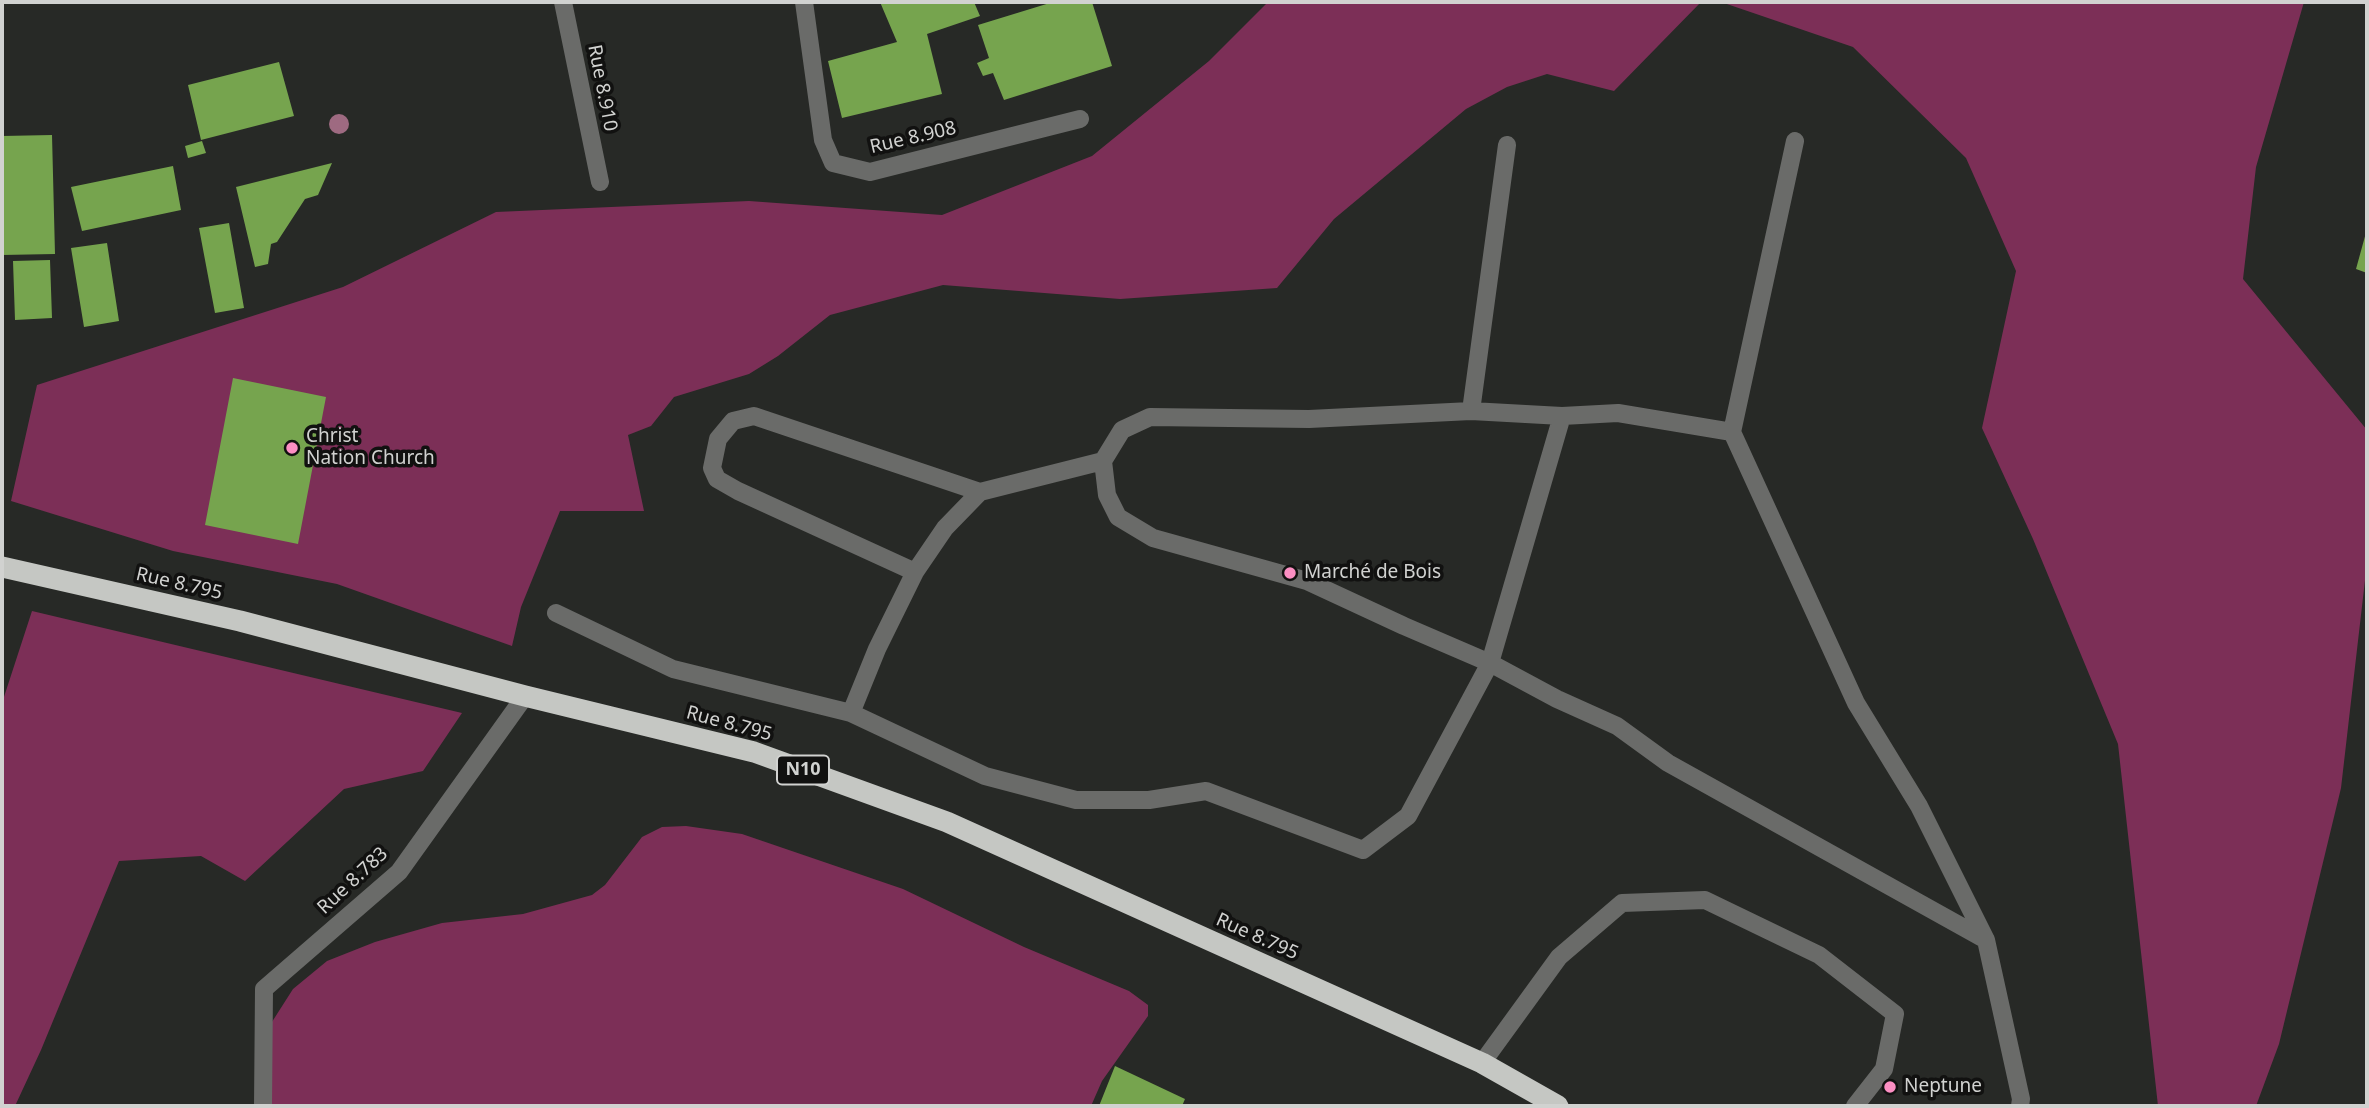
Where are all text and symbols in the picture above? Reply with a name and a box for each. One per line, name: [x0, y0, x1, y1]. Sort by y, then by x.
street label: Rue 8.910: [582, 43, 622, 133]
street label: Rue 8.908: [868, 117, 958, 159]
place label: Christ Nation Church: [306, 426, 435, 470]
marker: Christ Nation Church: [284, 440, 300, 456]
place label: Marché de Bois: [1304, 562, 1441, 584]
street label: Rue 8.795: [134, 563, 224, 605]
marker: Marché de Bois: [1282, 565, 1298, 581]
street label: Rue 8.795: [684, 702, 774, 746]
road number: N10: [777, 756, 829, 784]
street label: Rue 8.783: [313, 843, 393, 919]
street label: Rue 8.795: [1212, 909, 1302, 965]
place label: Neptune: [1904, 1076, 1982, 1098]
marker: Neptune: [1882, 1079, 1898, 1095]

